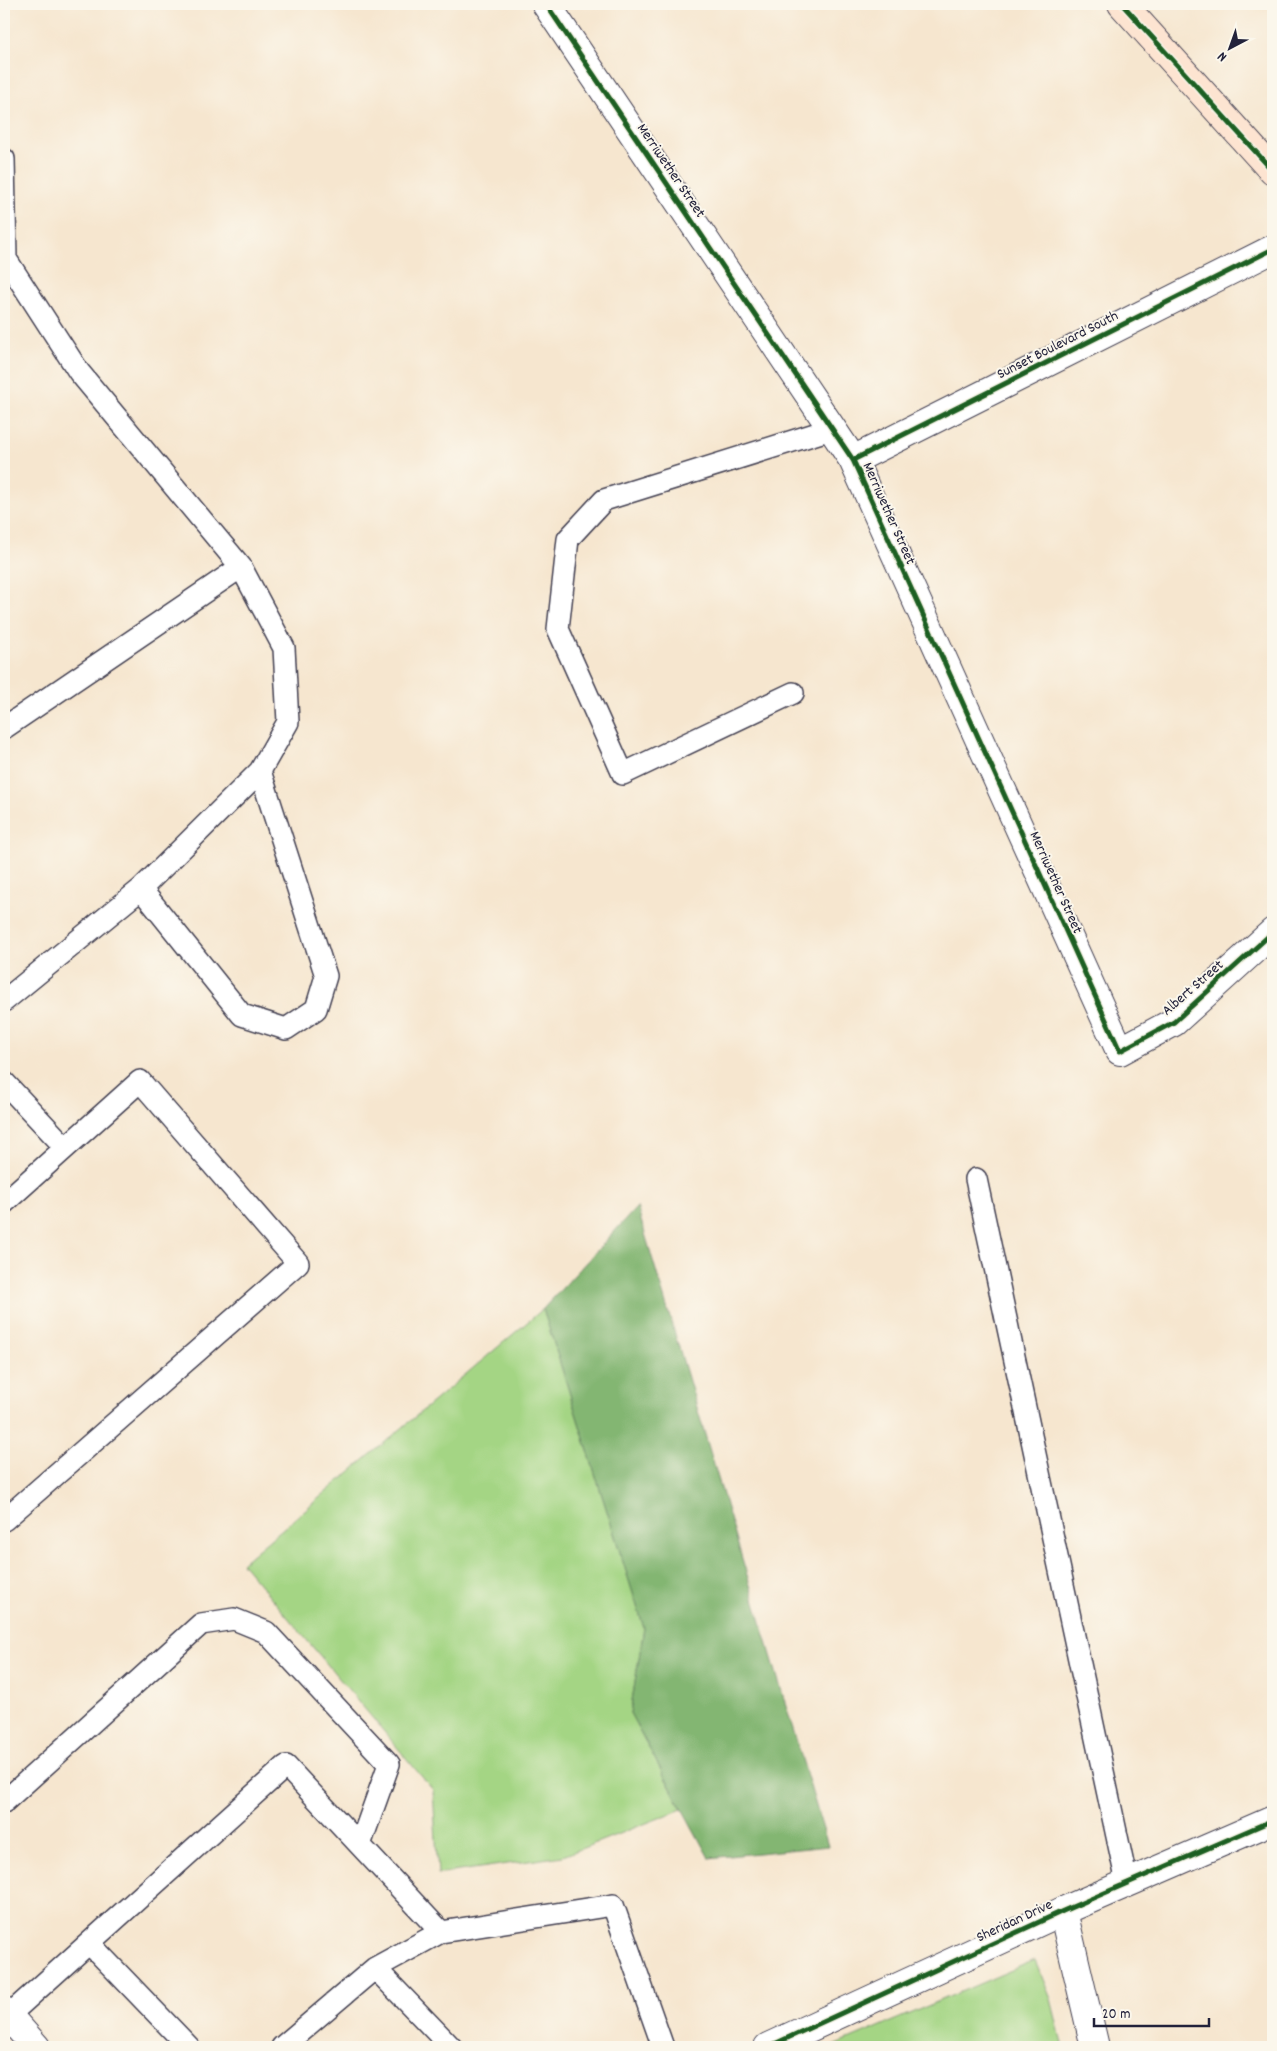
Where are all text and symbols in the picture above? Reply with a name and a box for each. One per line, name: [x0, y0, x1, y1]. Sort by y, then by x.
north arrow: [1204, 22, 1254, 72]
text: N: [1214, 46, 1232, 66]
street label: Merriwether Street: [630, 119, 710, 223]
street label: Sunset Boulevard South: [993, 306, 1123, 386]
street label: Merriwether Street: [856, 459, 921, 569]
street label: Merriwether Street: [1023, 828, 1088, 938]
street label: Albert Street: [1157, 955, 1229, 1022]
street label: Sheridan Drive: [973, 1894, 1057, 1949]
scale bar: [1094, 1996, 1210, 2028]
text: 20 m: [1102, 2004, 1130, 2026]

